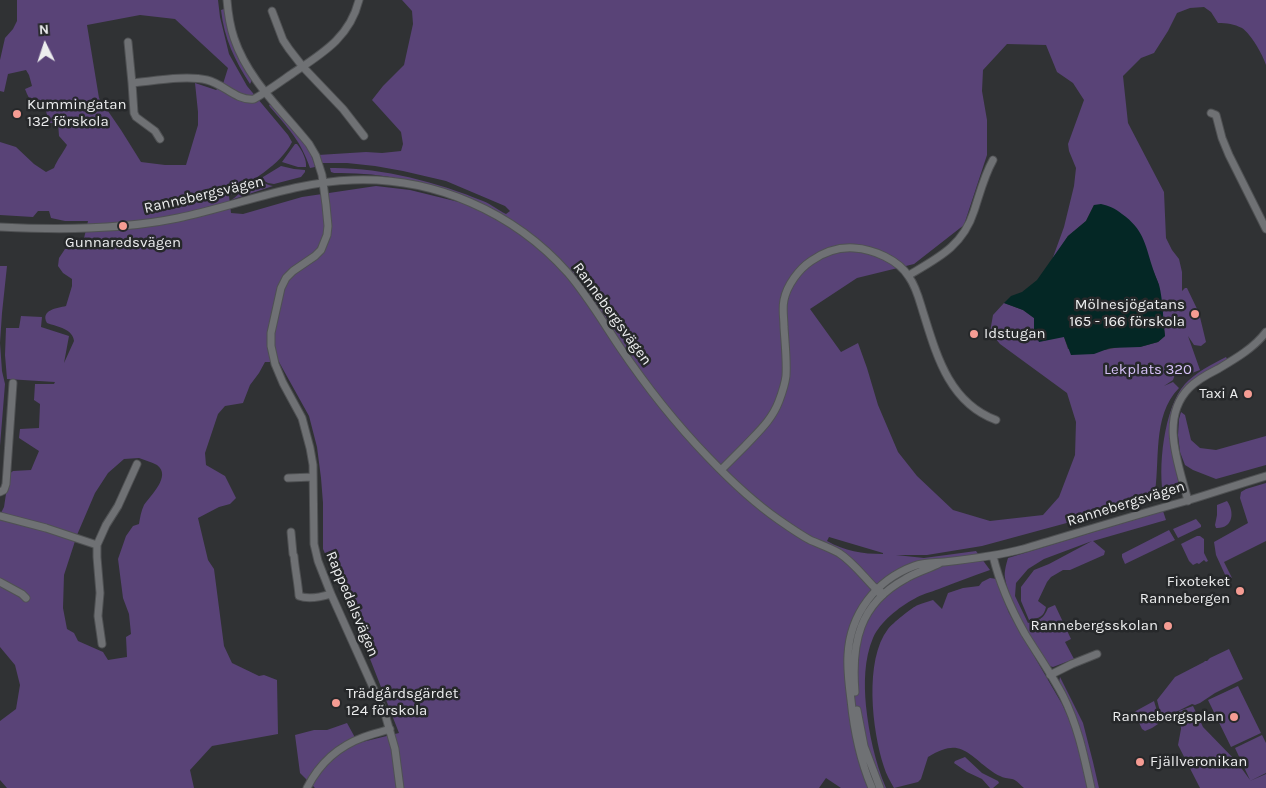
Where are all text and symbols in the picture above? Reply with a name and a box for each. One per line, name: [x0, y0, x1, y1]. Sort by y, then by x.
north arrow: [20, 20, 70, 70]
text: N: [38, 21, 50, 38]
place label: Kummingatan 132 förskola: [27, 96, 126, 131]
marker: Kummingatan 132 förskola: [11, 108, 23, 120]
street label: Rannebergsvägen: [142, 172, 266, 218]
marker: Gunnaredsvägen: [117, 220, 129, 232]
place label: Gunnaredsvägen: [65, 234, 181, 252]
street label: Rannebergsvägen: [569, 259, 655, 369]
place label: Mölnesjögatans 165 - 166 förskola: [1069, 296, 1185, 331]
marker: Mölnesjögatans 165 - 166 förskola: [1189, 308, 1201, 320]
place label: Idstugan: [984, 325, 1045, 343]
marker: Idstugan: [968, 328, 980, 340]
park label: Lekplats 320: [1104, 361, 1192, 379]
place label: Taxi A: [1199, 385, 1238, 403]
marker: Taxi A: [1242, 388, 1254, 400]
street label: Rannebergsvägen: [1065, 478, 1187, 530]
street label: Rappedalsvägen: [322, 549, 382, 659]
place label: Fixoteket Rannebergen: [1140, 573, 1230, 608]
marker: Fixoteket Rannebergen: [1234, 585, 1246, 597]
place label: Rannebergsskolan: [1031, 617, 1158, 635]
marker: Rannebergsskolan: [1162, 620, 1174, 632]
place label: Trädgårdsgärdet 124 förskola: [346, 685, 458, 720]
marker: Trädgårdsgärdet 124 förskola: [330, 697, 342, 709]
place label: Rannebergsplan: [1112, 708, 1224, 726]
marker: Rannebergsplan: [1228, 711, 1240, 723]
place label: Fjällveronikan: [1150, 753, 1247, 771]
marker: Fjällveronikan: [1134, 756, 1146, 768]

